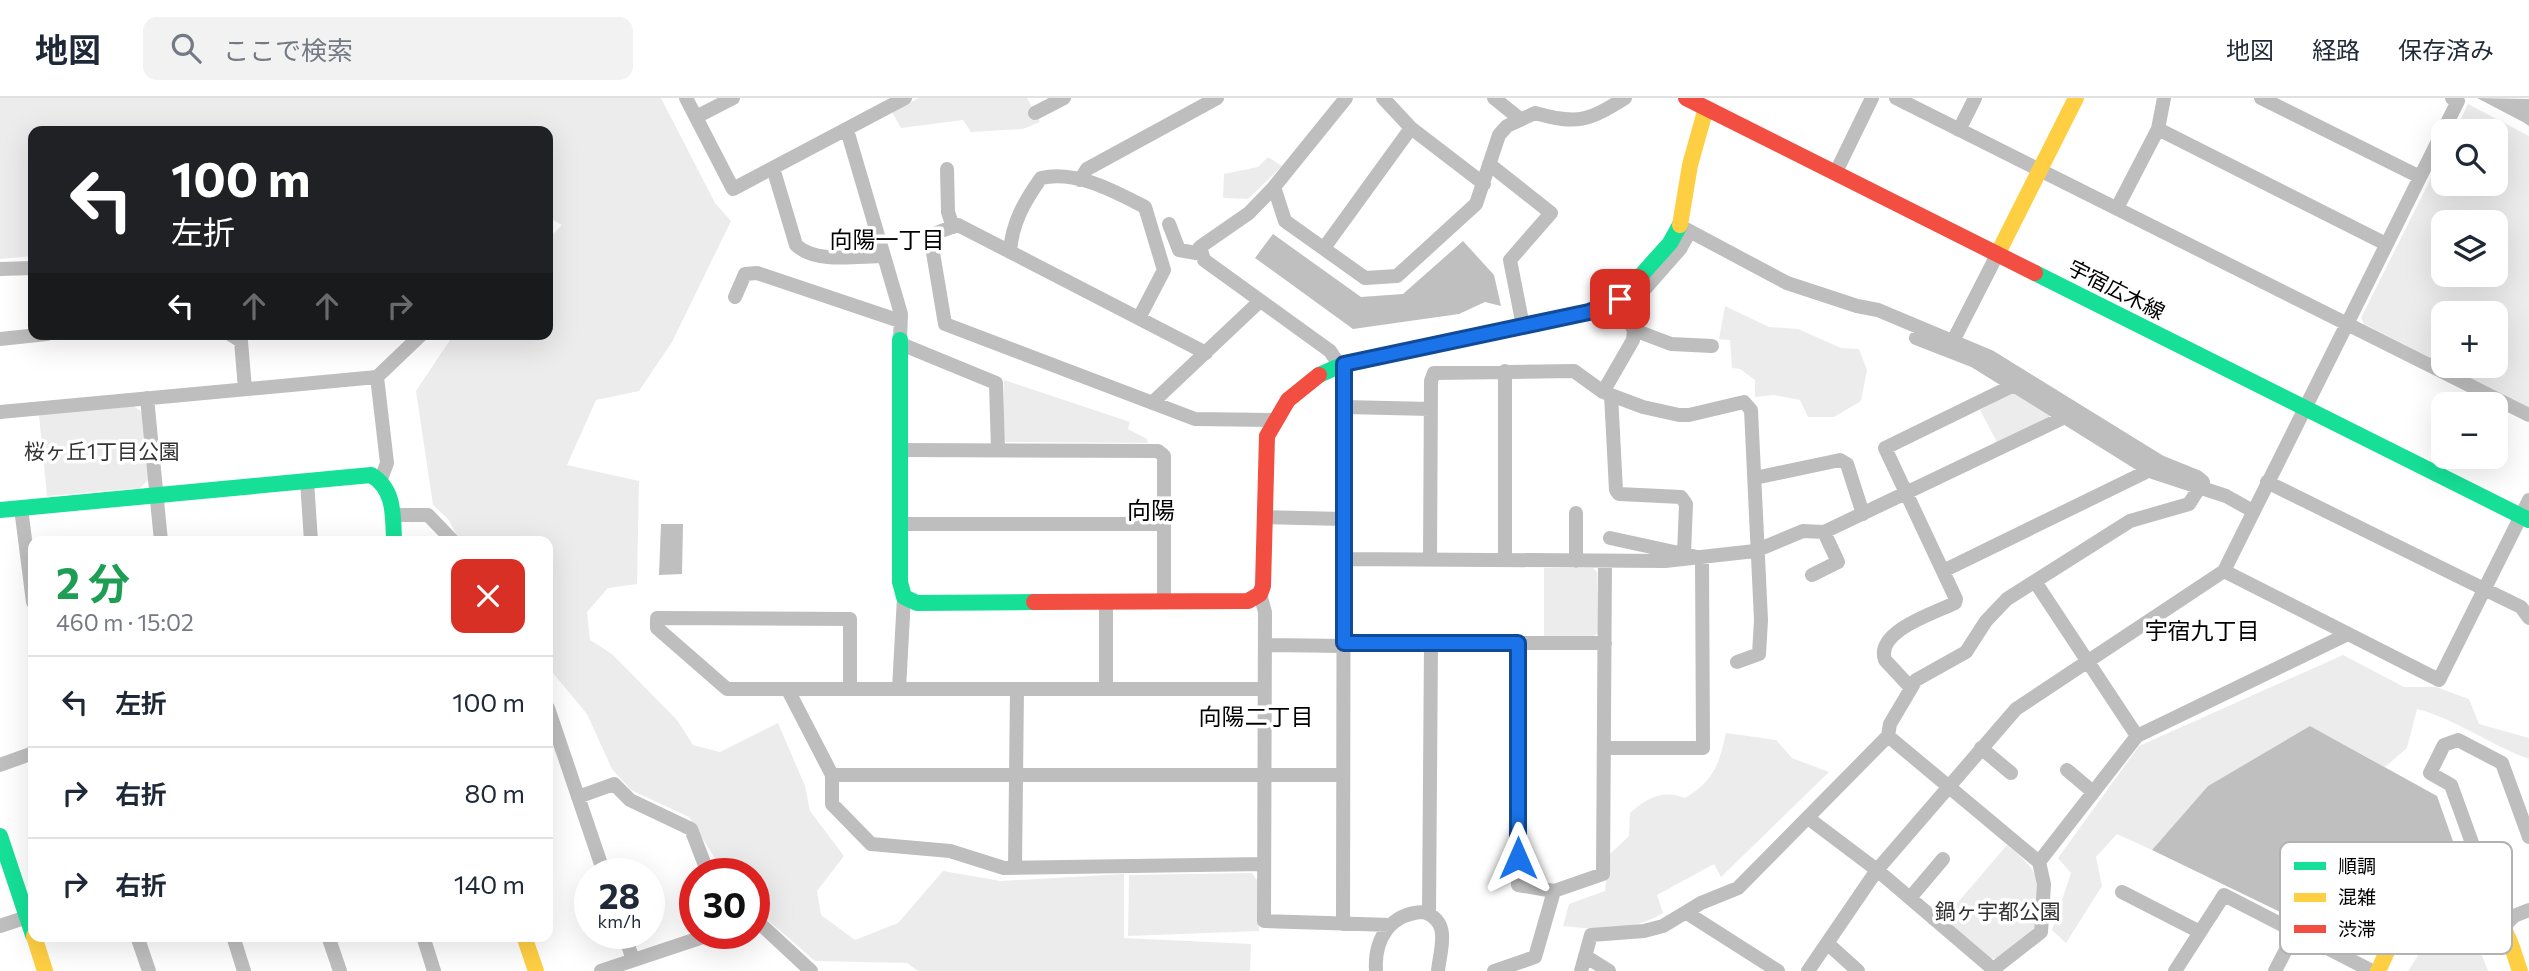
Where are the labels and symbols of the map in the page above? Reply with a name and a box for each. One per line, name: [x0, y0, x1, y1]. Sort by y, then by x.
district label: 向陽一丁目: [830, 225, 945, 253]
street label: 宇宿広木線: [2065, 254, 2169, 324]
pin: [1590, 269, 1650, 329]
park label: 桜ヶ丘1丁目公園: [24, 438, 180, 463]
district label: 向陽: [1127, 495, 1175, 524]
district label: 宇宿九丁目: [2145, 616, 2260, 644]
district label: 向陽二丁目: [1199, 702, 1314, 730]
position arrow: [1481, 821, 1555, 895]
legend: [2280, 842, 2512, 954]
text: 順調: [2338, 854, 2376, 877]
speed limit sign: 30: [679, 858, 770, 949]
text: 混雑: [2338, 885, 2376, 908]
park label: 鍋ヶ宇都公園: [1935, 898, 2061, 923]
text: 渋滞: [2338, 917, 2376, 940]

